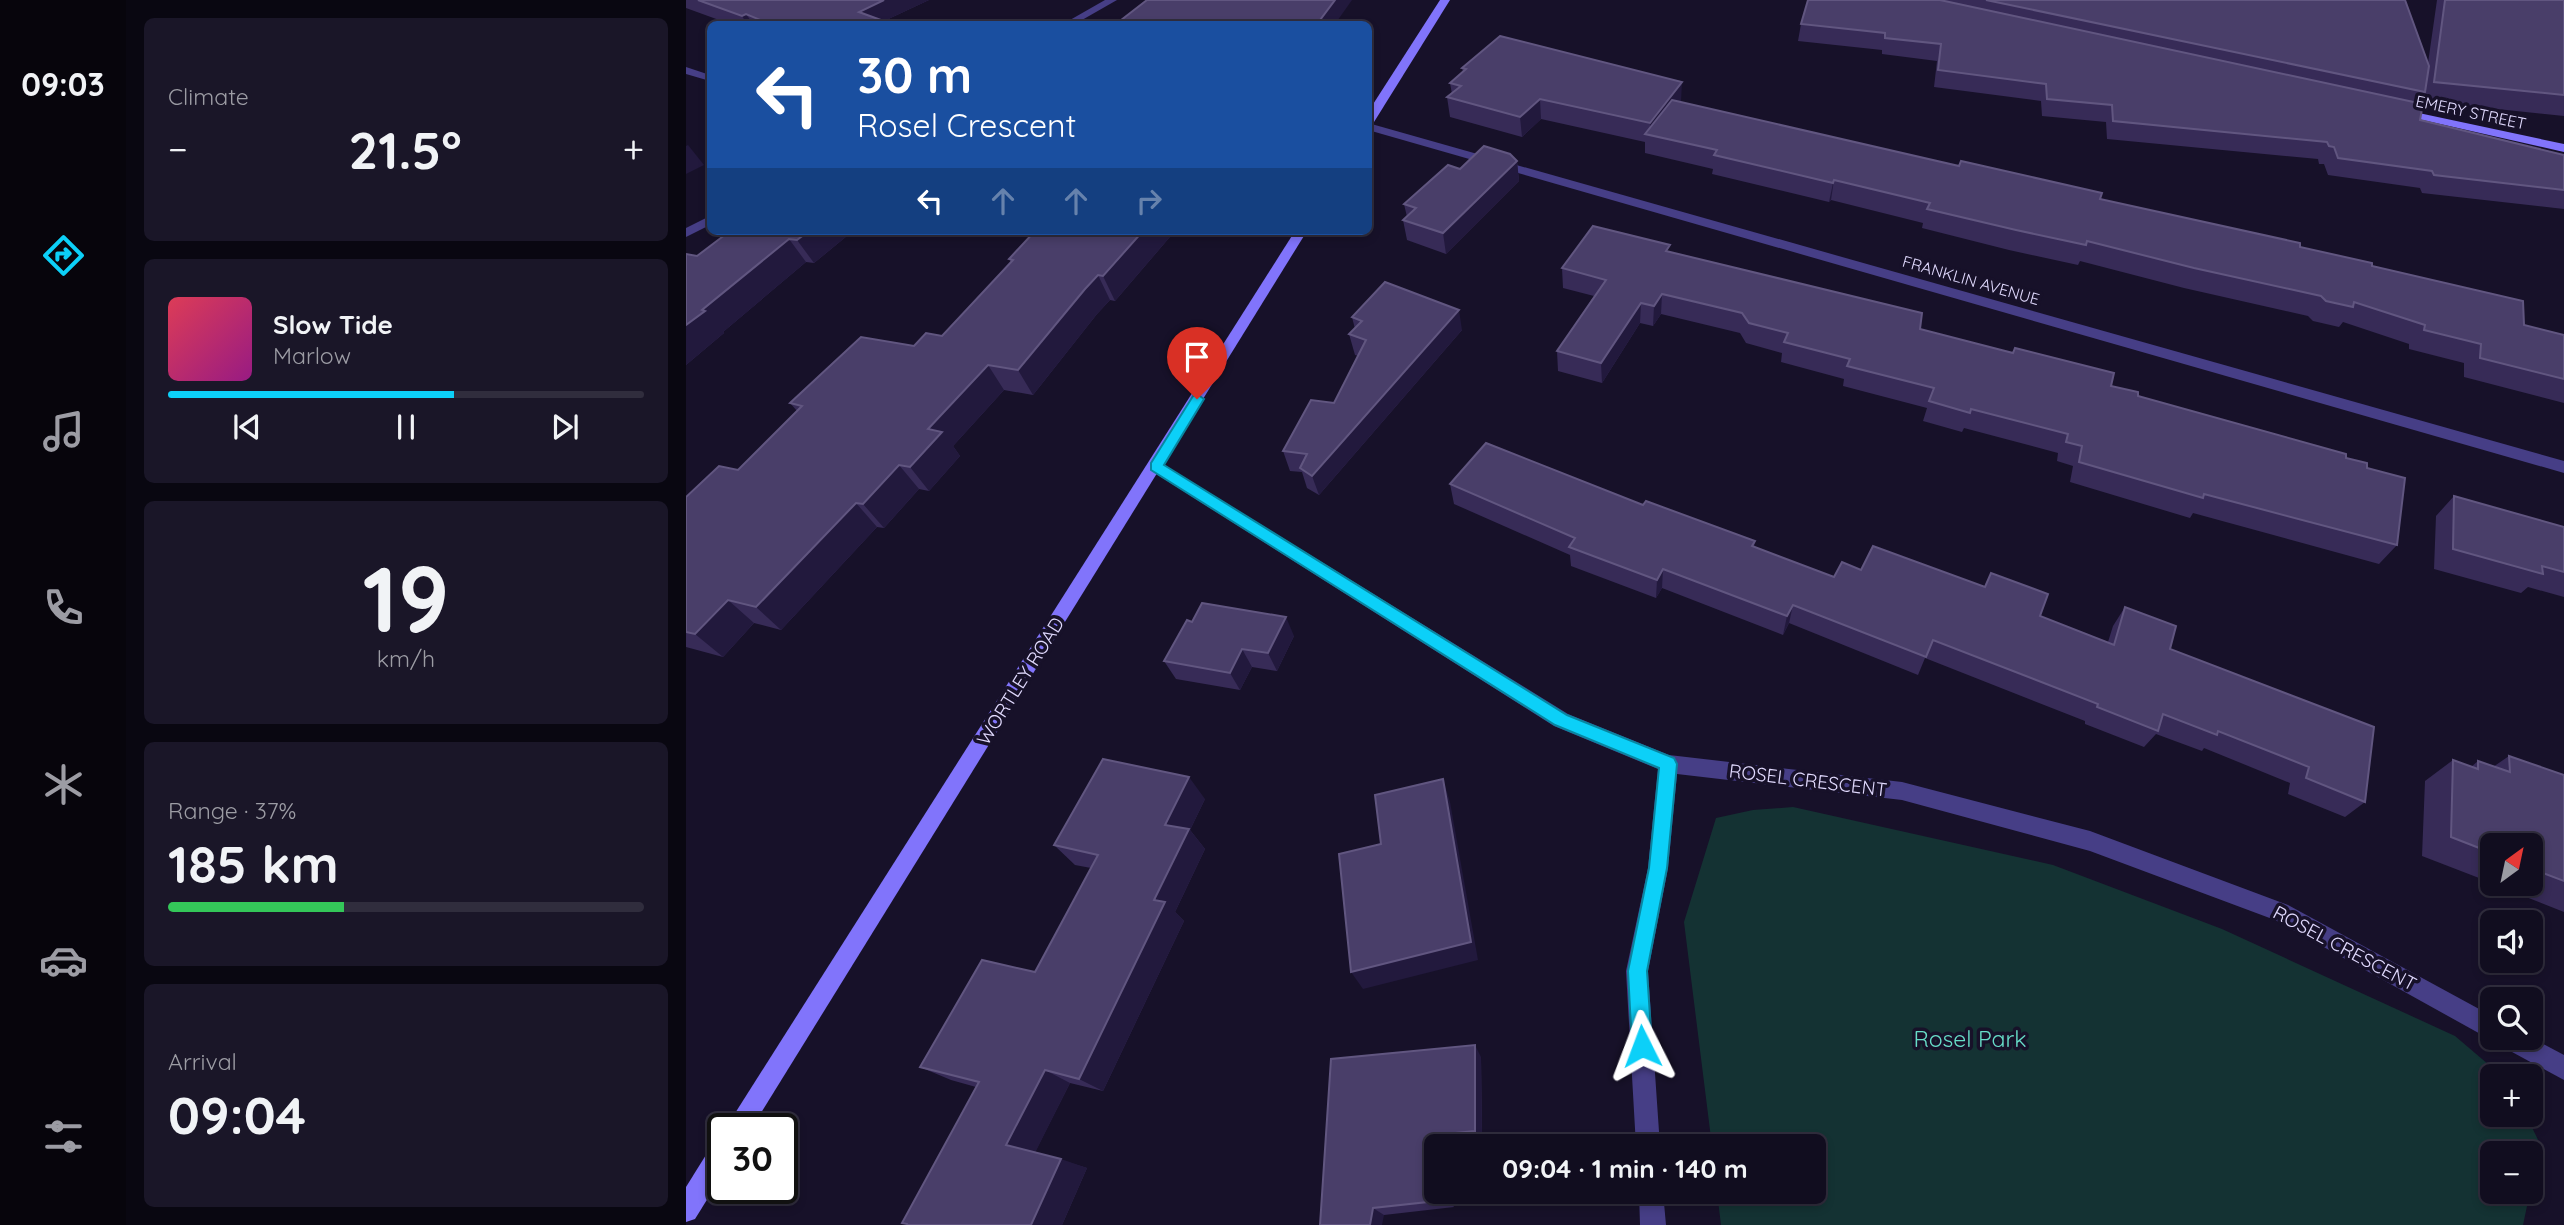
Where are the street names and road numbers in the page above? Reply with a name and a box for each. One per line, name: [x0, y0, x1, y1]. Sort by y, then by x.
street label: EMERY STREET: [2414, 91, 2528, 134]
street label: FRANKLIN AVENUE: [1900, 251, 2042, 309]
street label: WORTLEY ROAD: [971, 613, 1069, 749]
street label: ROSEL CRESCENT: [1728, 758, 1888, 802]
street label: ROSEL CRESCENT: [2269, 900, 2421, 996]

